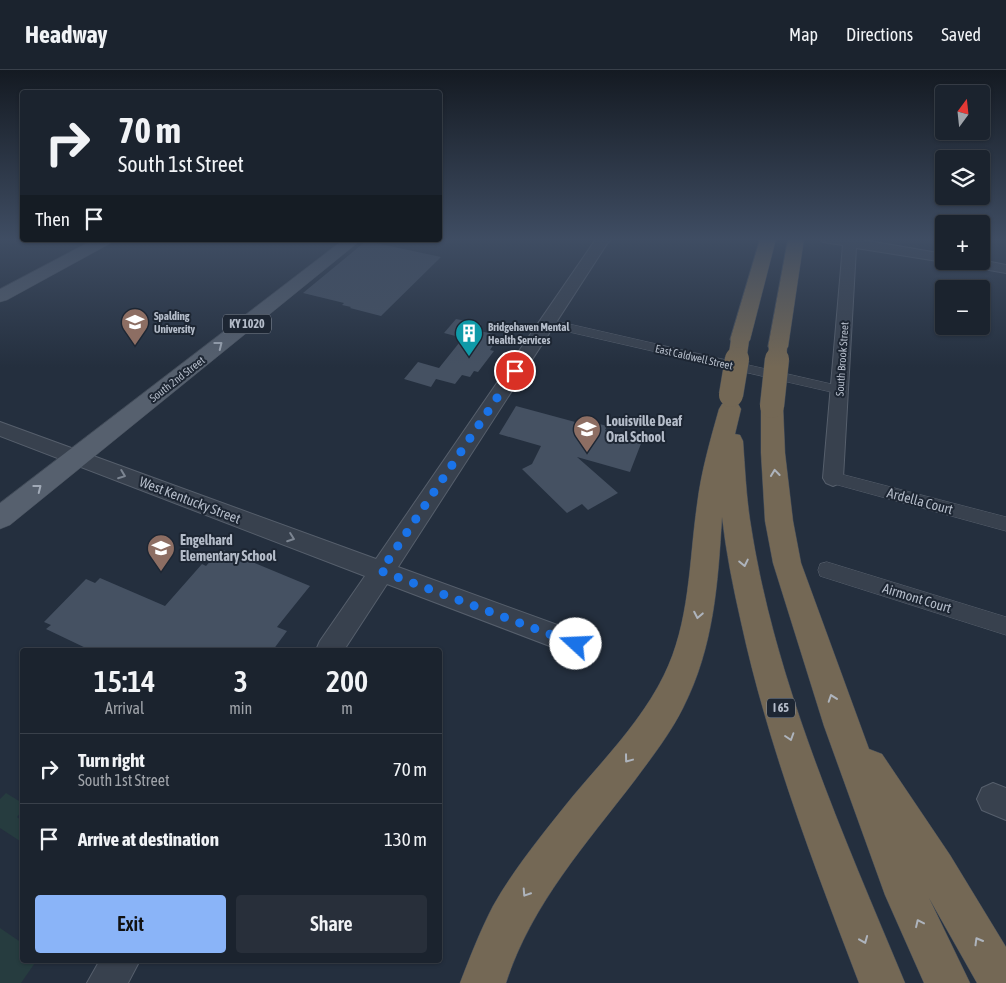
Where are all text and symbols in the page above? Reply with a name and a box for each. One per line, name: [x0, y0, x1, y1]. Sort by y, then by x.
text: Headway: [25, 21, 108, 48]
text: Map: [789, 24, 818, 45]
text: Directions: [846, 24, 913, 45]
text: Saved: [941, 24, 981, 45]
north arrow: [935, 85, 990, 140]
map controls: [935, 85, 990, 335]
icon: right: [35, 110, 100, 175]
text: 70 m: [118, 110, 181, 150]
button: layers: [935, 150, 990, 205]
text: South 1st Street: [118, 151, 244, 177]
icon: arrive: [80, 205, 108, 233]
text: Then: [35, 208, 70, 230]
button: +: [935, 215, 990, 270]
button: −: [935, 280, 990, 335]
school or university icon: Spalding University: [120, 307, 150, 346]
place label: Spalding University: [154, 310, 196, 335]
road number: KY 1020: [223, 314, 271, 334]
building icon: Bridgehaven Mental Health Services: [454, 318, 484, 357]
place label: Bridgehaven Mental Health Services: [488, 321, 570, 346]
street label: South Brook Street: [833, 321, 851, 397]
street label: East Caldwell Street: [654, 342, 734, 372]
one-way arrow: [213, 343, 222, 351]
pin: [494, 350, 536, 392]
street label: South 2nd Street: [147, 354, 207, 404]
icon: arrive: [501, 357, 529, 385]
place label: Louisville Deaf Oral School: [606, 413, 682, 445]
school or university icon: Louisville Deaf Oral School: [572, 414, 602, 453]
one-way arrow: [117, 468, 126, 479]
one-way arrow: [770, 469, 781, 477]
street label: West Kentucky Street: [137, 473, 243, 527]
one-way arrow: [32, 485, 42, 494]
street label: Ardella Court: [885, 485, 955, 517]
place label: Engelhard Elementary School: [180, 532, 276, 564]
one-way arrow: [286, 532, 295, 542]
school or university icon: Engelhard Elementary School: [146, 533, 176, 572]
one-way arrow: [738, 558, 749, 567]
street label: Airmont Court: [881, 580, 953, 616]
one-way arrow: [693, 610, 703, 619]
position arrow: [549, 617, 601, 669]
text: 15:14: [94, 664, 155, 698]
text: 3: [234, 664, 248, 698]
text: 200: [326, 664, 368, 698]
one-way arrow: [828, 694, 838, 703]
road number: I 65: [767, 698, 795, 718]
text: Arrival: [105, 699, 144, 717]
text: min: [229, 699, 252, 717]
text: m: [341, 699, 353, 717]
one-way arrow: [785, 732, 795, 740]
text: Turn right: [78, 749, 145, 771]
one-way arrow: [625, 753, 634, 763]
icon: right: [35, 755, 63, 783]
text: 70 m: [393, 758, 427, 780]
text: South 1st Street: [78, 771, 170, 789]
icon: arrive: [35, 825, 63, 853]
text: Arrive at destination: [78, 828, 219, 850]
text: 130 m: [384, 828, 427, 850]
one-way arrow: [523, 887, 532, 896]
button: Exit: [35, 895, 226, 953]
button: Share: [236, 895, 427, 953]
one-way arrow: [915, 919, 925, 928]
one-way arrow: [858, 935, 868, 943]
one-way arrow: [974, 937, 984, 946]

